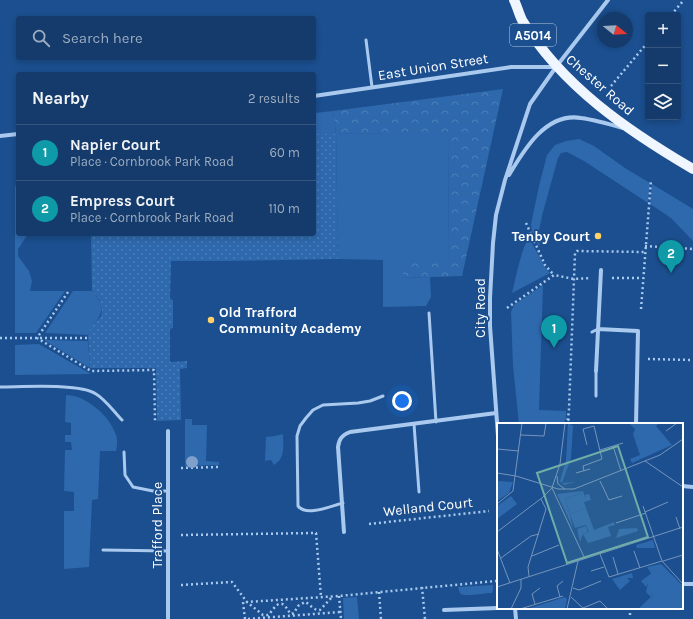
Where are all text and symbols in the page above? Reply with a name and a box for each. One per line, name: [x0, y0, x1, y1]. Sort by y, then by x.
north arrow: [597, 12, 633, 48]
map controls: [645, 12, 681, 120]
button: +: [645, 12, 681, 48]
search box: [16, 16, 316, 60]
road number: A5014: [510, 24, 556, 46]
icon: search: [30, 27, 52, 49]
text: Search here: [62, 29, 143, 47]
button: −: [645, 48, 681, 84]
street label: East Union Street: [377, 50, 489, 84]
street label: Chester Road: [562, 51, 638, 119]
button: layers: [645, 84, 681, 120]
text: Nearby: [32, 88, 89, 108]
text: 2 results: [248, 91, 300, 106]
text: Napier Court: [70, 136, 160, 154]
text: 1: [43, 145, 47, 160]
text: 60 m: [270, 145, 300, 160]
text: Place · Cornbrook Park Road: [70, 154, 234, 169]
text: Empress Court: [70, 192, 175, 210]
text: 2: [41, 201, 49, 216]
text: 110 m: [268, 201, 300, 216]
text: Place · Cornbrook Park Road: [70, 210, 234, 225]
place label: Tenby Court: [512, 228, 590, 245]
marker: Tenby Court: [593, 231, 603, 241]
pin: 2: [658, 240, 684, 273]
street label: City Road: [472, 278, 489, 338]
place label: Old Trafford Community Academy: [219, 304, 361, 337]
marker: Old Trafford Community Academy: [206, 315, 216, 325]
pin: 1: [541, 315, 567, 348]
your location: [392, 391, 412, 411]
inset map: [497, 423, 683, 609]
street label: Trafford Place: [149, 482, 166, 568]
street label: Welland Court: [382, 494, 474, 520]

